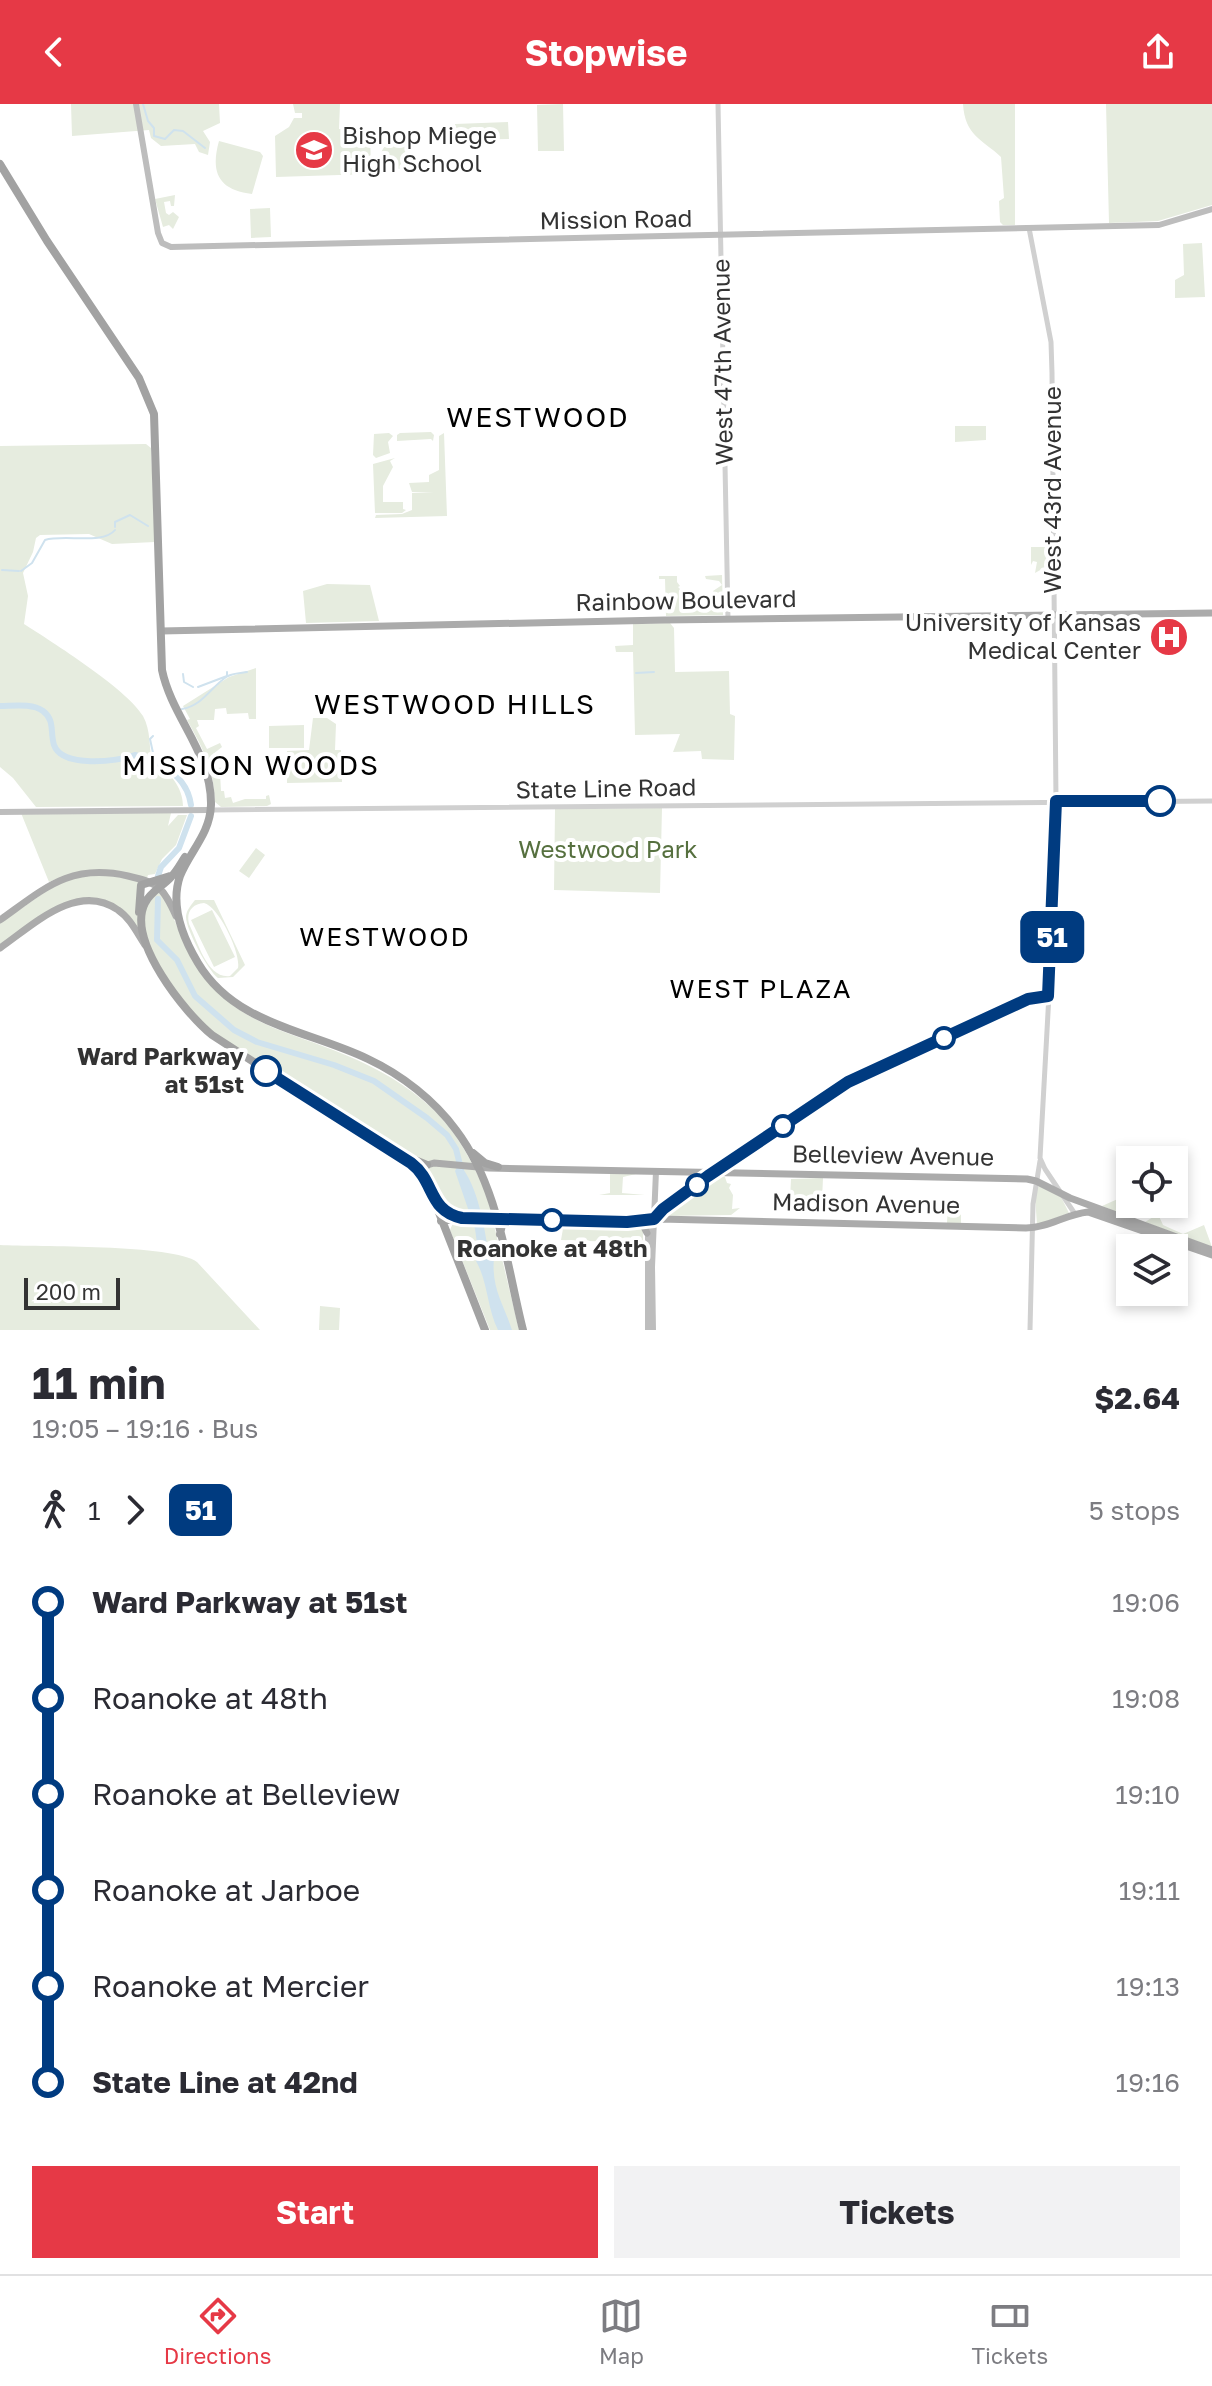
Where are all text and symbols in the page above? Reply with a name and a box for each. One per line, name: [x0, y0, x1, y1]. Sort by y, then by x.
icon: back: [32, 30, 76, 74]
icon: share: [1136, 30, 1180, 74]
text: Stopwise: [525, 31, 687, 74]
place label: Bishop Miege High School: [342, 120, 497, 177]
school or university icon: Bishop Miege High School: [293, 129, 335, 171]
street label: Mission Road: [539, 203, 693, 234]
street label: West 47th Avenue: [705, 258, 738, 466]
street label: West 43rd Avenue: [1037, 386, 1066, 594]
district label: WESTWOOD: [446, 400, 630, 433]
street label: Rainbow Boulevard: [575, 583, 797, 616]
place label: University of Kansas Medical Center: [905, 607, 1141, 664]
hospital icon: University of Kansas Medical Center: [1148, 616, 1190, 658]
district label: WESTWOOD HILLS: [314, 687, 596, 720]
district label: MISSION WOODS: [122, 748, 380, 781]
street label: State Line Road: [515, 771, 697, 804]
unlabelled marker: [1145, 786, 1175, 816]
park label: Westwood Park: [518, 834, 698, 863]
line badge: 51: [1016, 911, 1088, 963]
text: 51: [1036, 920, 1068, 953]
district label: WESTWOOD: [299, 921, 471, 952]
district label: WEST PLAZA: [670, 973, 852, 1004]
unlabelled marker: [933, 1027, 955, 1049]
place label: Ward Parkway at 51st: [77, 1041, 245, 1098]
marker: Ward Parkway at 51st: [251, 1056, 281, 1086]
unlabelled marker: [772, 1115, 794, 1137]
street label: Belleview Avenue: [792, 1138, 994, 1171]
map controls: [1116, 1146, 1188, 1306]
button: locate: [1116, 1146, 1188, 1218]
unlabelled marker: [686, 1174, 708, 1196]
street label: Madison Avenue: [772, 1186, 960, 1219]
marker: Roanoke at 48th: [541, 1209, 563, 1231]
place label: Roanoke at 48th: [456, 1233, 648, 1262]
button: layers: [1116, 1234, 1188, 1306]
scale bar: [24, 1274, 120, 1310]
text: 200 m: [36, 1278, 101, 1305]
text: 11 min: [32, 1356, 166, 1409]
text: $2.64: [1094, 1380, 1180, 1416]
text: 19:05 – 19:16 · Bus: [32, 1413, 258, 1444]
icon: walk: [32, 1488, 76, 1532]
icon: forward: [113, 1488, 157, 1532]
text: 51: [185, 1493, 216, 1526]
text: 1: [88, 1495, 101, 1526]
text: 5 stops: [1089, 1495, 1180, 1526]
text: Ward Parkway at 51st: [92, 1584, 407, 1620]
text: 19:06: [1112, 1587, 1180, 1618]
text: Roanoke at 48th: [92, 1680, 328, 1716]
text: 19:08: [1112, 1683, 1180, 1714]
text: Roanoke at Belleview: [92, 1776, 400, 1812]
text: 19:10: [1115, 1779, 1180, 1810]
text: Roanoke at Jarboe: [92, 1872, 360, 1908]
text: 19:11: [1119, 1875, 1180, 1906]
text: Roanoke at Mercier: [92, 1968, 369, 2004]
text: 19:13: [1116, 1971, 1180, 2002]
text: State Line at 42nd: [92, 2064, 358, 2100]
text: 19:16: [1116, 2067, 1180, 2098]
button: Start: [32, 2166, 598, 2258]
button: Tickets: [614, 2166, 1180, 2258]
tab: Directions: [164, 2294, 271, 2369]
tab: Map: [599, 2294, 644, 2369]
tab: Tickets: [971, 2294, 1048, 2369]

